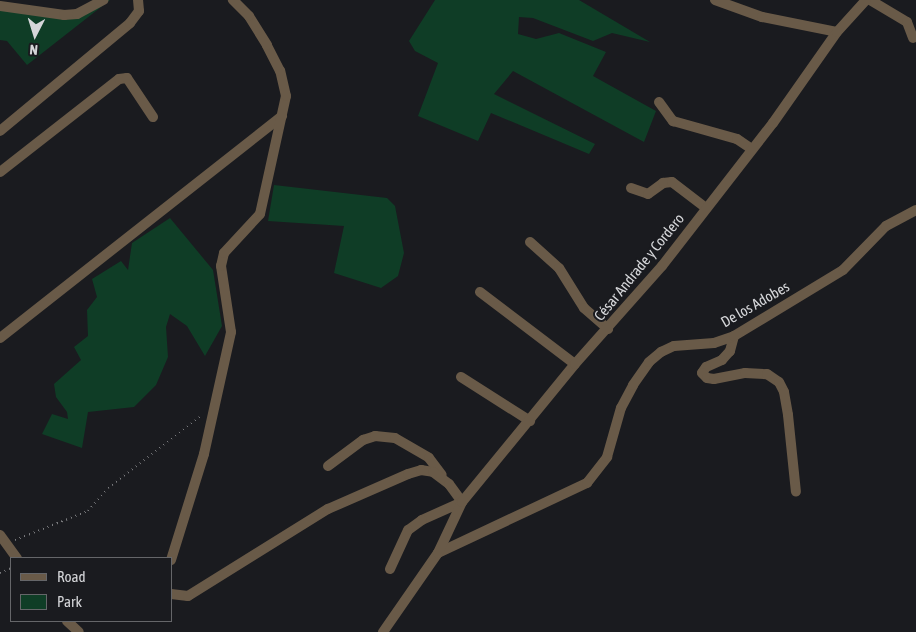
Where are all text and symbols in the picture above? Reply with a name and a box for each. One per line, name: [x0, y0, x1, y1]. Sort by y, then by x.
north arrow: [10, 10, 60, 60]
text: N: [29, 42, 39, 58]
street label: César Andrade y Cordero: [590, 210, 688, 324]
street label: De los Adobes: [717, 277, 793, 331]
legend: [10, 557, 172, 622]
text: Road: [57, 568, 86, 585]
text: Park: [57, 593, 82, 610]

